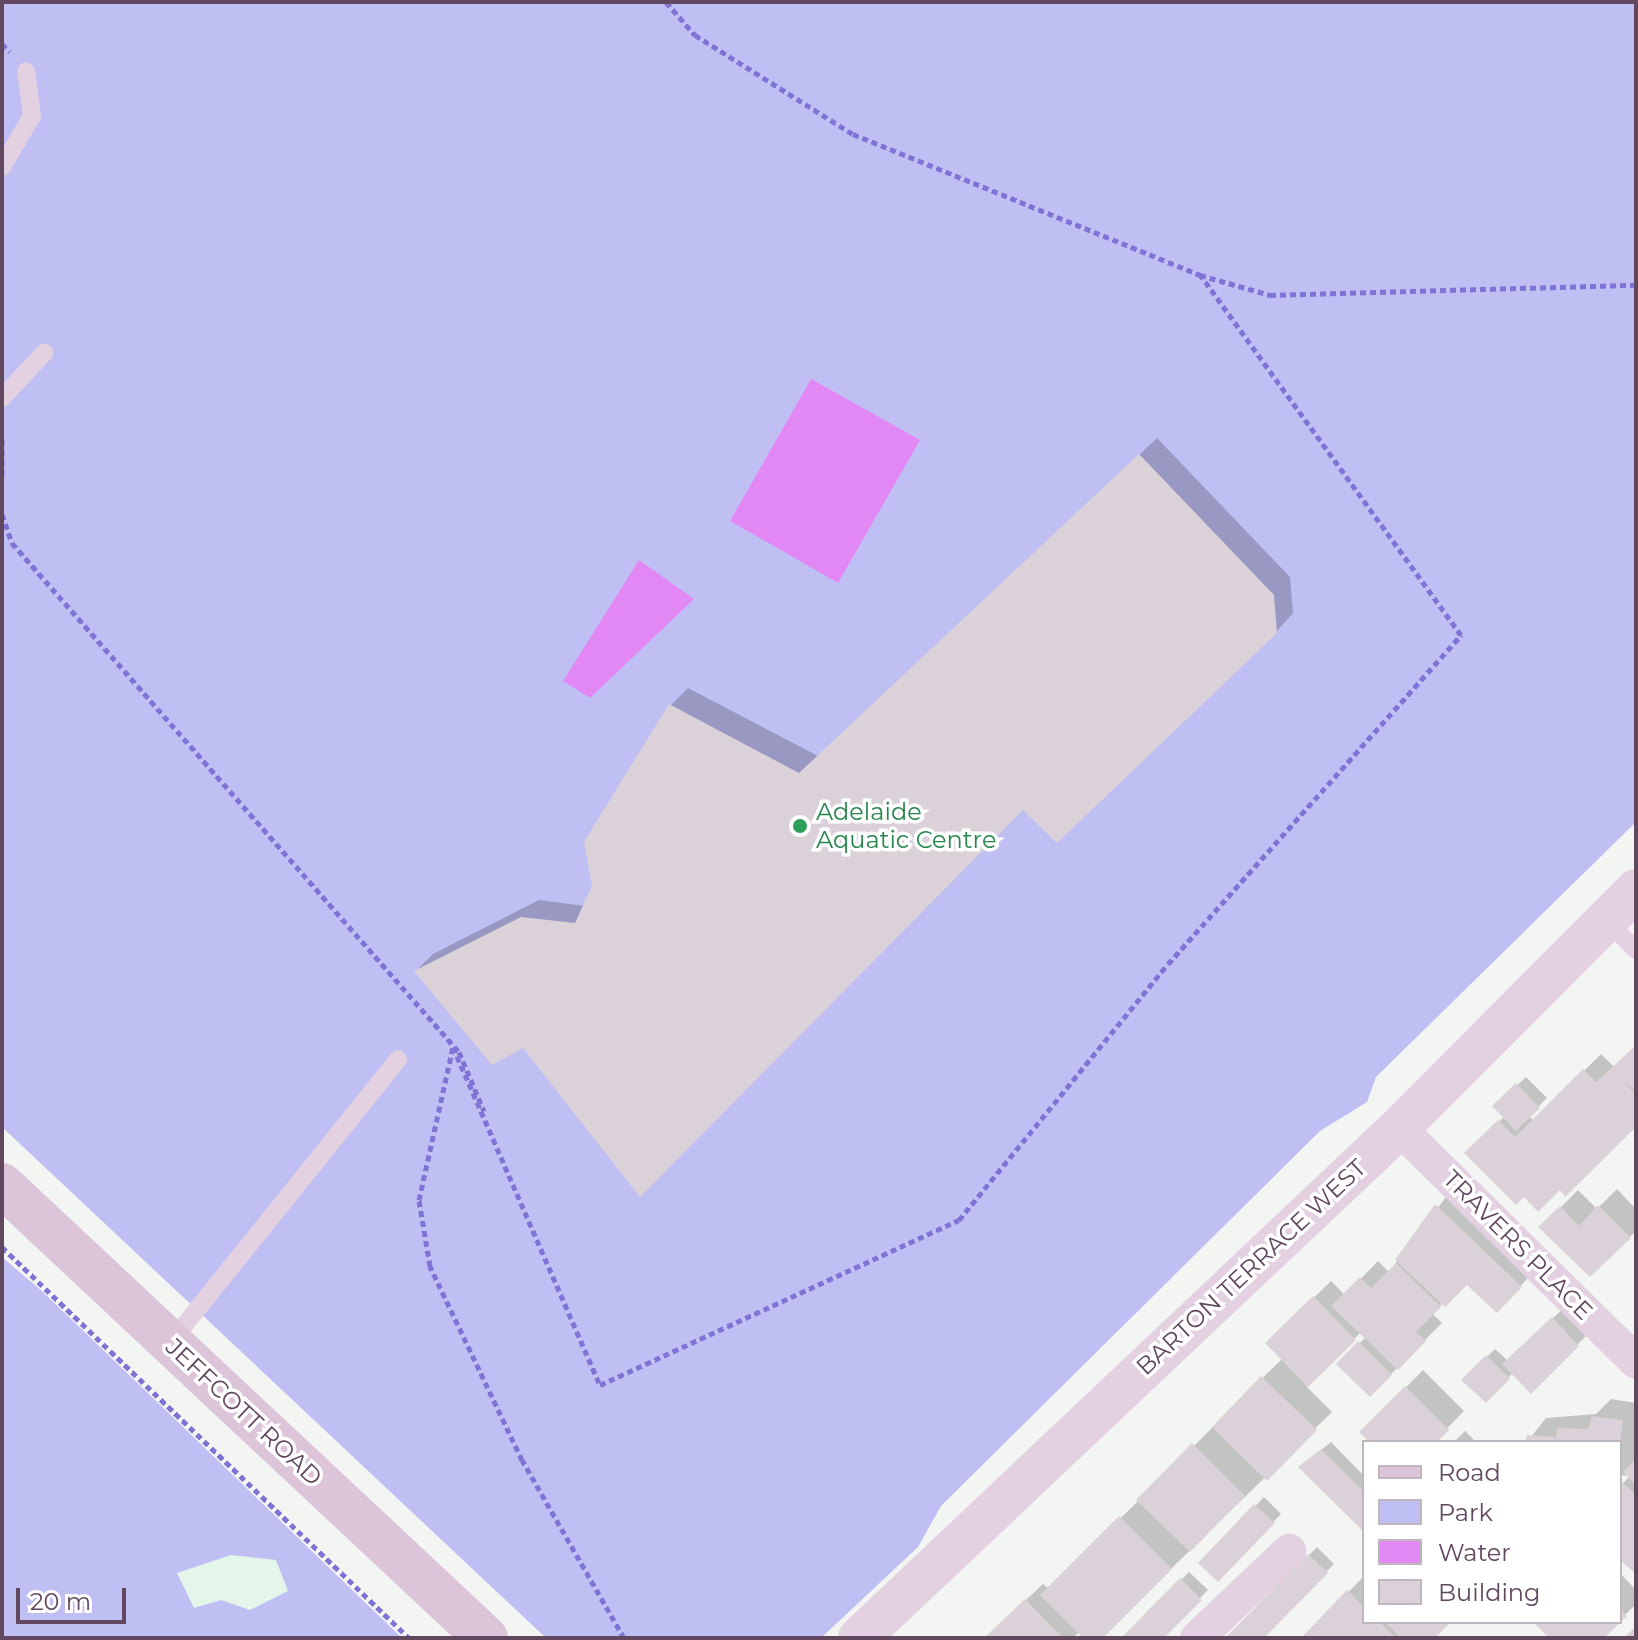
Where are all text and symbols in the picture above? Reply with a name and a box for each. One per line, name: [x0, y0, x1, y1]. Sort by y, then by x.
place label: Adelaide Aquatic Centre: [816, 798, 996, 854]
marker: Adelaide Aquatic Centre: [791, 817, 809, 835]
street label: BARTON TERRACE WEST: [1130, 1153, 1372, 1381]
street label: TRAVERS PLACE: [1437, 1164, 1599, 1326]
street label: JEFFCOTT ROAD: [160, 1332, 328, 1492]
legend: [1362, 1440, 1622, 1624]
text: Road: [1438, 1458, 1501, 1487]
text: Park: [1438, 1498, 1493, 1527]
text: Water: [1438, 1538, 1511, 1567]
scale bar: [20, 1572, 130, 1622]
text: Building: [1438, 1578, 1541, 1607]
text: 20 m: [30, 1587, 91, 1616]

